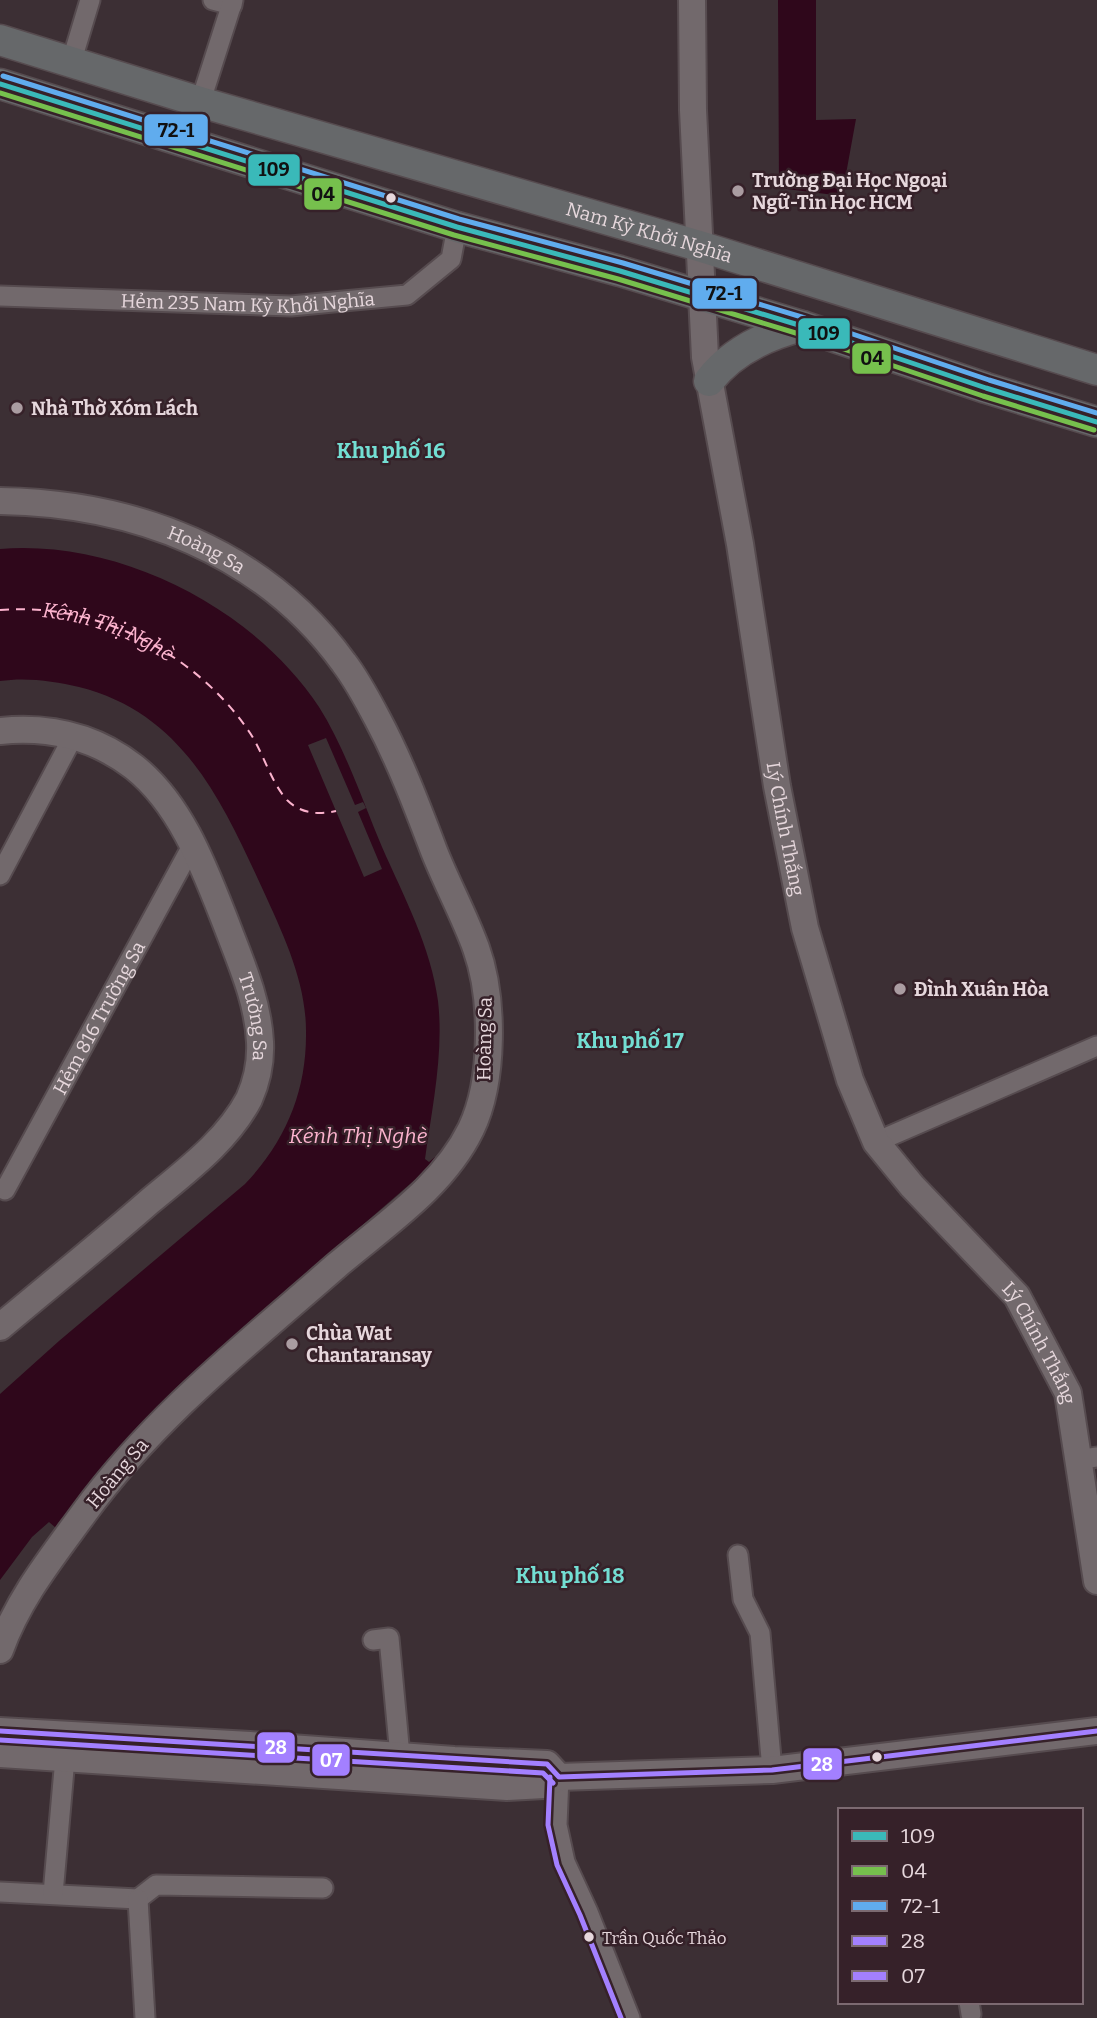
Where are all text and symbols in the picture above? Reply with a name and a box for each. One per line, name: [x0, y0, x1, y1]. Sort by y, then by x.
line badge: 72-1: [143, 113, 209, 147]
text: 72-1: [158, 119, 195, 142]
line badge: 109: [247, 153, 301, 187]
text: 109: [258, 158, 290, 181]
place label: Trường Đại Học Ngoại Ngữ-Tin Học HCM: [752, 169, 947, 214]
line badge: 04: [303, 177, 343, 211]
text: 04: [311, 183, 335, 206]
marker: Trường Đại Học Ngoại Ngữ-Tin Học HCM: [730, 183, 746, 199]
unlabelled marker: [384, 191, 398, 205]
street label: Nam Kỳ Khởi Nghĩa: [563, 197, 736, 268]
line badge: 72-1: [691, 277, 758, 310]
text: 72-1: [706, 282, 743, 305]
street label: Hẻm 235 Nam Kỳ Khởi Nghĩa: [120, 287, 376, 318]
line badge: 109: [797, 317, 851, 350]
text: 109: [808, 322, 840, 345]
line badge: 04: [851, 342, 892, 375]
text: 04: [860, 347, 884, 370]
place label: Nhà Thờ Xóm Lách: [31, 397, 198, 420]
marker: Nhà Thờ Xóm Lách: [9, 400, 25, 416]
district label: Khu phố 16: [337, 437, 445, 464]
street label: Hoàng Sa: [164, 521, 250, 579]
water label: Kênh Thị Nghè: [41, 597, 179, 667]
street label: Lý Chính Thắng: [761, 760, 809, 898]
street label: Hẻm 816 Trường Sa: [48, 937, 150, 1099]
street label: Trường Sa: [233, 970, 271, 1062]
place label: Đình Xuân Hòa: [914, 978, 1049, 1001]
marker: Đình Xuân Hòa: [892, 981, 908, 997]
street label: Hoàng Sa: [472, 996, 497, 1081]
district label: Khu phố 17: [576, 1027, 684, 1054]
water label: Kênh Thị Nghè: [289, 1123, 428, 1149]
street label: Lý Chính Thắng: [997, 1277, 1081, 1406]
place label: Chùa Wat Chantaransay: [306, 1322, 432, 1367]
marker: Chùa Wat Chantaransay: [284, 1336, 300, 1352]
street label: Hoàng Sa: [82, 1433, 154, 1513]
district label: Khu phố 18: [515, 1562, 625, 1589]
line badge: 28: [256, 1731, 296, 1764]
text: 28: [265, 1736, 287, 1759]
line badge: 07: [311, 1743, 351, 1777]
line badge: 28: [802, 1747, 843, 1781]
text: 07: [320, 1749, 342, 1772]
unlabelled marker: [870, 1750, 884, 1764]
text: 28: [811, 1753, 833, 1776]
legend: [838, 1808, 1083, 2004]
text: 109: [901, 1823, 935, 1849]
text: 04: [901, 1858, 927, 1884]
text: 72-1: [901, 1893, 941, 1919]
place label: Trần Quốc Thảo: [602, 1928, 727, 1949]
text: 28: [901, 1928, 925, 1954]
marker: Trần Quốc Thảo: [582, 1930, 596, 1944]
text: 07: [901, 1963, 925, 1989]

